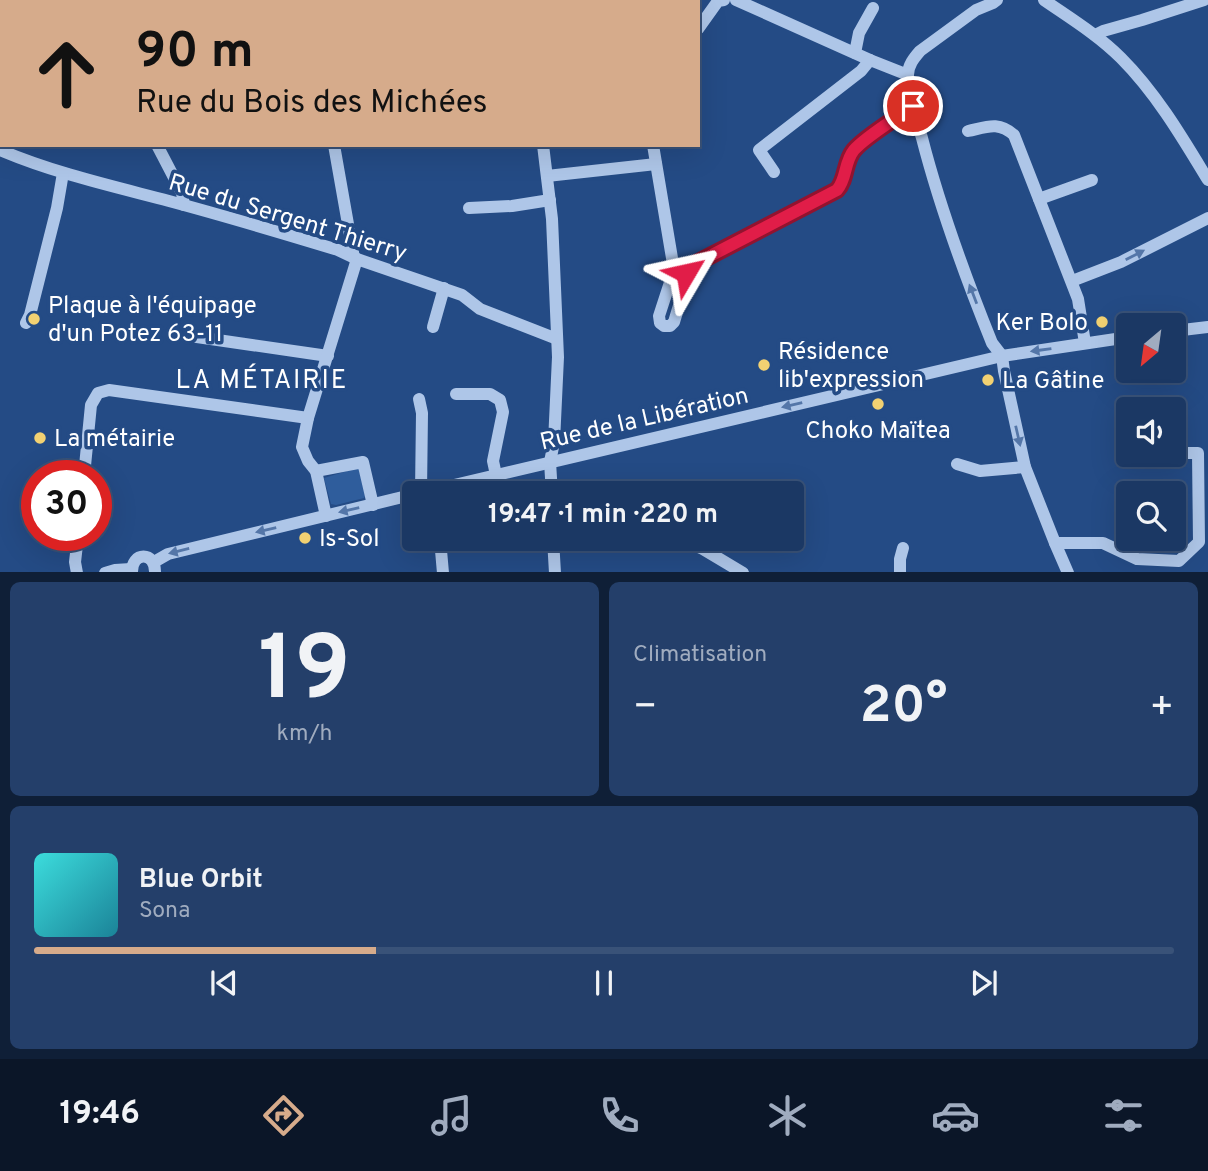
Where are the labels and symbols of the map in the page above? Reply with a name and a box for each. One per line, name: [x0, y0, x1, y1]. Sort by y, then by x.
pin: [883, 76, 943, 136]
street label: Rue du Sergent Thierry: [165, 168, 410, 269]
position arrow: [649, 236, 723, 310]
one-way arrow: [1125, 249, 1145, 260]
one-way arrow: [968, 283, 979, 304]
place label: Plaque à l'équipage d'un Potez 63-11: [48, 292, 257, 350]
place label: Ker Bolo: [996, 309, 1088, 339]
marker: Plaque à l'équipage d'un Potez 63-11: [26, 311, 42, 327]
north arrow: [1116, 313, 1186, 383]
marker: Ker Bolo: [1094, 314, 1110, 330]
place label: Résidence lib'expression: [778, 338, 924, 396]
one-way arrow: [1030, 345, 1052, 356]
marker: Résidence lib'expression: [756, 357, 772, 373]
district label: LA MÉTAIRIE: [176, 363, 348, 398]
place label: La Gâtine: [1002, 367, 1104, 397]
marker: La Gâtine: [980, 372, 996, 388]
street label: Rue de la Libération: [537, 381, 752, 459]
marker: Choko Maïtea: [870, 396, 886, 412]
one-way arrow: [781, 400, 803, 411]
place label: Choko Maïtea: [805, 417, 951, 447]
place label: La métairie: [54, 425, 175, 455]
one-way arrow: [1013, 425, 1024, 447]
marker: La métairie: [32, 430, 48, 446]
speed limit sign: 30: [21, 460, 112, 551]
one-way arrow: [338, 505, 360, 516]
one-way arrow: [255, 525, 277, 536]
place label: Is-Sol: [319, 525, 379, 555]
marker: Is-Sol: [297, 530, 313, 546]
one-way arrow: [168, 546, 190, 557]

